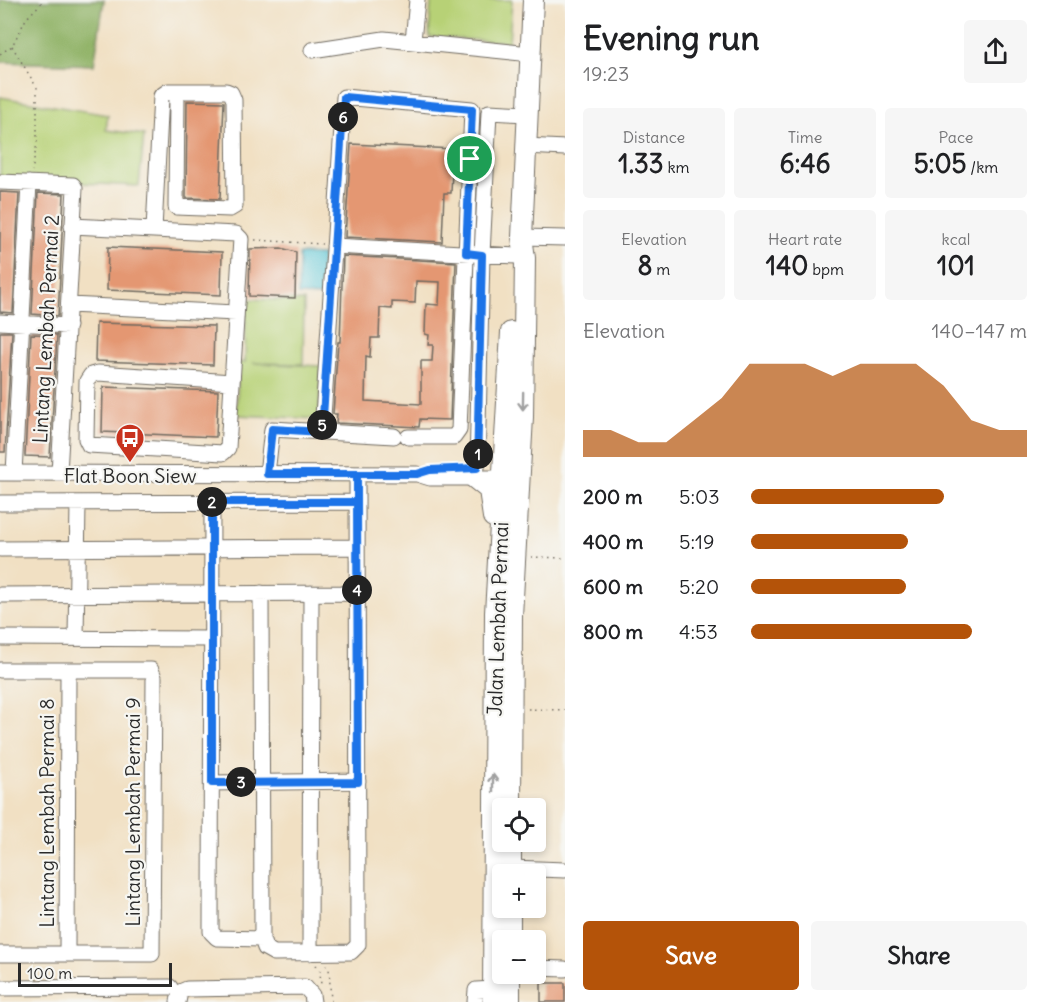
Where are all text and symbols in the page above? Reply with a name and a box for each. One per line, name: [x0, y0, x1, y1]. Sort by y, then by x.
text: Evening run: [583, 17, 759, 59]
button: share: [964, 20, 1027, 83]
text: 19:23: [583, 61, 629, 86]
pin: 6: [328, 102, 358, 132]
text: 6: [338, 107, 348, 127]
text: Distance: [623, 127, 685, 147]
text: Time: [788, 127, 822, 147]
text: Pace: [939, 127, 973, 147]
pin: [444, 133, 495, 184]
icon: arrive: [453, 142, 486, 175]
text: 1.33: [618, 147, 664, 180]
text: 6:46: [780, 147, 830, 180]
text: 5:05: [914, 147, 967, 180]
text: km: [664, 157, 690, 177]
text: /km: [967, 157, 998, 177]
street label: Lintang Lembah Permai 2: [27, 214, 64, 444]
text: Elevation: [621, 229, 687, 249]
text: Heart rate: [768, 229, 842, 249]
text: kcal: [942, 229, 970, 249]
text: 8: [638, 249, 653, 282]
text: 140: [766, 249, 808, 282]
text: 101: [937, 249, 975, 282]
text: m: [653, 259, 670, 279]
text: bpm: [808, 259, 844, 279]
text: Elevation: [583, 318, 665, 343]
text: 140–147 m: [932, 318, 1027, 343]
one-way arrow: [517, 390, 529, 410]
pin: 5: [307, 410, 337, 440]
text: 5: [317, 415, 327, 435]
bus stop icon: Flat Boon Siew: [114, 422, 146, 464]
pin: 1: [463, 439, 493, 469]
text: 1: [475, 444, 481, 464]
place label: Flat Boon Siew: [64, 463, 197, 488]
text: 200 m: [583, 484, 643, 509]
text: 5:03: [679, 484, 720, 509]
pin: 2: [197, 487, 227, 517]
text: 2: [208, 492, 216, 512]
street label: Jalan Lembah Permai: [482, 521, 513, 717]
text: 400 m: [583, 529, 643, 554]
text: 5:19: [679, 529, 714, 554]
text: 600 m: [583, 574, 643, 599]
text: 5:20: [679, 574, 719, 599]
pin: 4: [342, 575, 372, 605]
text: 4: [352, 580, 362, 600]
text: 800 m: [583, 619, 643, 644]
text: 4:53: [679, 619, 718, 644]
street label: Lintang Lembah Permai 9: [120, 697, 145, 927]
street label: Lintang Lembah Permai 8: [34, 698, 59, 928]
pin: 3: [226, 767, 256, 797]
text: 3: [236, 772, 246, 792]
one-way arrow: [487, 774, 499, 794]
map controls: [492, 798, 546, 984]
button: locate: [492, 798, 546, 852]
button: +: [492, 864, 546, 918]
button: Save: [583, 921, 799, 990]
button: Share: [811, 921, 1027, 990]
button: −: [492, 930, 546, 984]
scale bar: [18, 960, 172, 988]
text: 100 m: [27, 963, 72, 983]

